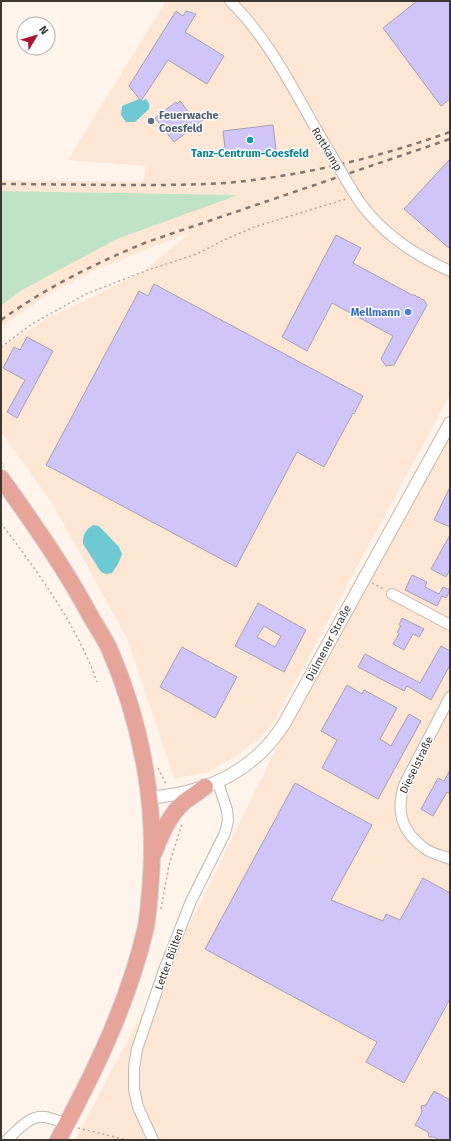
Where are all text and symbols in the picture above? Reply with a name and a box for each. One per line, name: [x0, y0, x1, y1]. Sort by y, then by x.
north arrow: [16, 16, 56, 56]
text: N: [36, 23, 51, 37]
place label: Feuerwache Coesfeld: [159, 109, 219, 135]
marker: Feuerwache Coesfeld: [146, 116, 156, 126]
street label: Rottkamp: [309, 125, 345, 173]
marker: Tanz-Centrum-Coesfeld: [245, 135, 255, 145]
place label: Tanz-Centrum-Coesfeld: [191, 147, 309, 160]
place label: Mellmann: [351, 306, 400, 319]
marker: Mellmann: [403, 307, 413, 317]
street label: Dülmener Straße: [303, 603, 354, 683]
street label: Dieselstraße: [397, 735, 436, 796]
street label: Letter Bülten: [152, 927, 187, 992]

